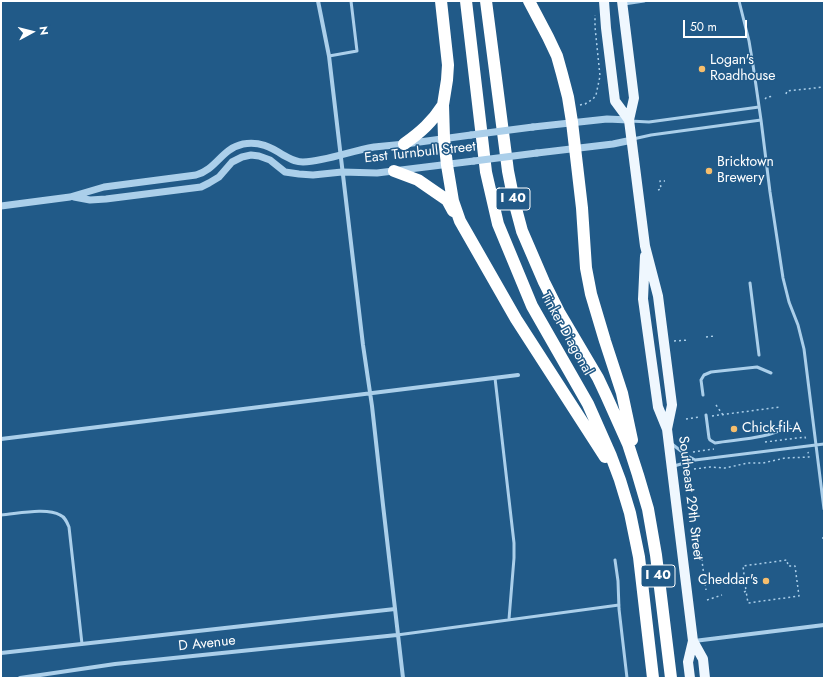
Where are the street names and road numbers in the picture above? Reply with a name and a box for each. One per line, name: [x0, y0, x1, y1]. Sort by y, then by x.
street label: East Turnbull Street: [363, 139, 477, 167]
road number: I 40: [496, 188, 530, 210]
street label: Tinker Diagonal: [536, 289, 596, 379]
street label: Southeast 29th Street: [674, 435, 706, 561]
road number: I 40: [641, 565, 675, 587]
street label: D Avenue: [178, 633, 236, 655]

